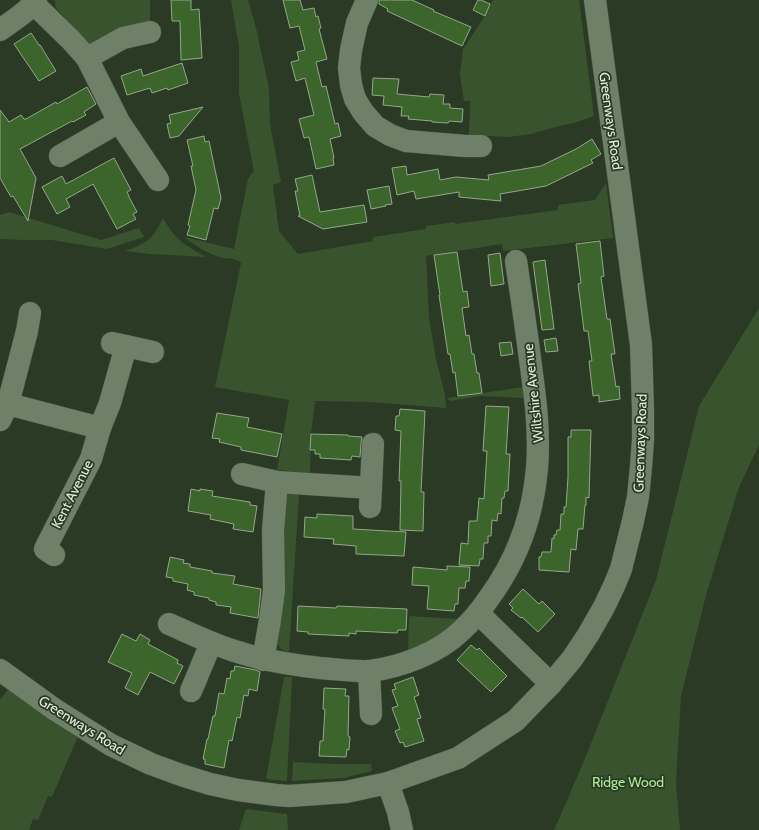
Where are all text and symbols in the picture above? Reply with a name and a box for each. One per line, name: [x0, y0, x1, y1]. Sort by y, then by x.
street label: Greenways Road: [595, 71, 627, 171]
street label: Wiltshire Avenue: [519, 343, 547, 443]
street label: Greenways Road: [629, 393, 651, 493]
street label: Kent Avenue: [47, 457, 97, 531]
street label: Greenways Road: [35, 691, 129, 759]
park label: Ridge Wood: [592, 773, 664, 791]

